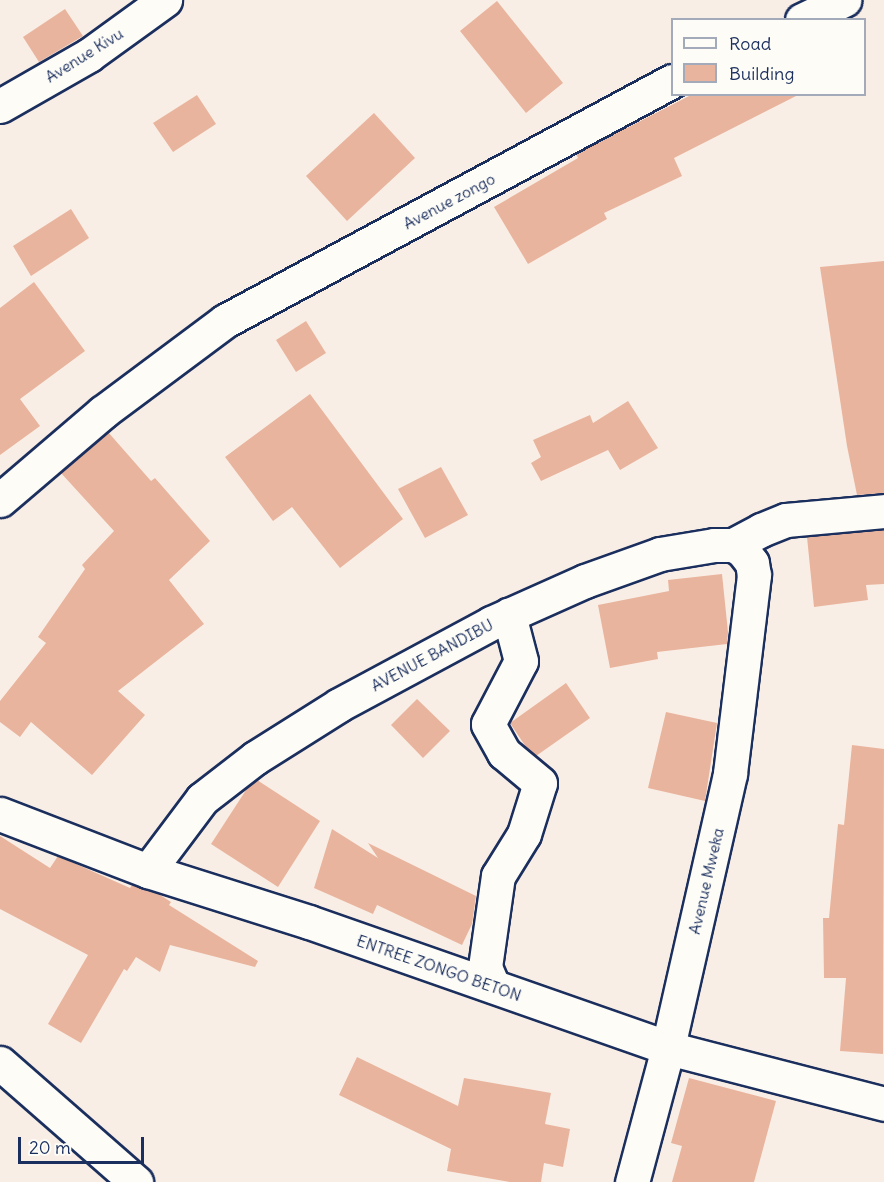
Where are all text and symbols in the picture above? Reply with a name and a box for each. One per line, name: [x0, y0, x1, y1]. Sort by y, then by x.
legend: [671, 18, 866, 96]
street label: Avenue Kivu: [42, 24, 126, 86]
text: Road: [729, 32, 771, 55]
text: Building: [729, 62, 794, 85]
street label: Avenue zongo: [400, 169, 498, 233]
street label: AVENUE BANDIBU: [368, 615, 496, 695]
street label: Avenue Mweka: [684, 826, 728, 936]
street label: ENTREE ZONGO BETON: [354, 931, 524, 1005]
scale bar: [21, 1125, 147, 1163]
text: 20 m: [29, 1136, 71, 1159]

